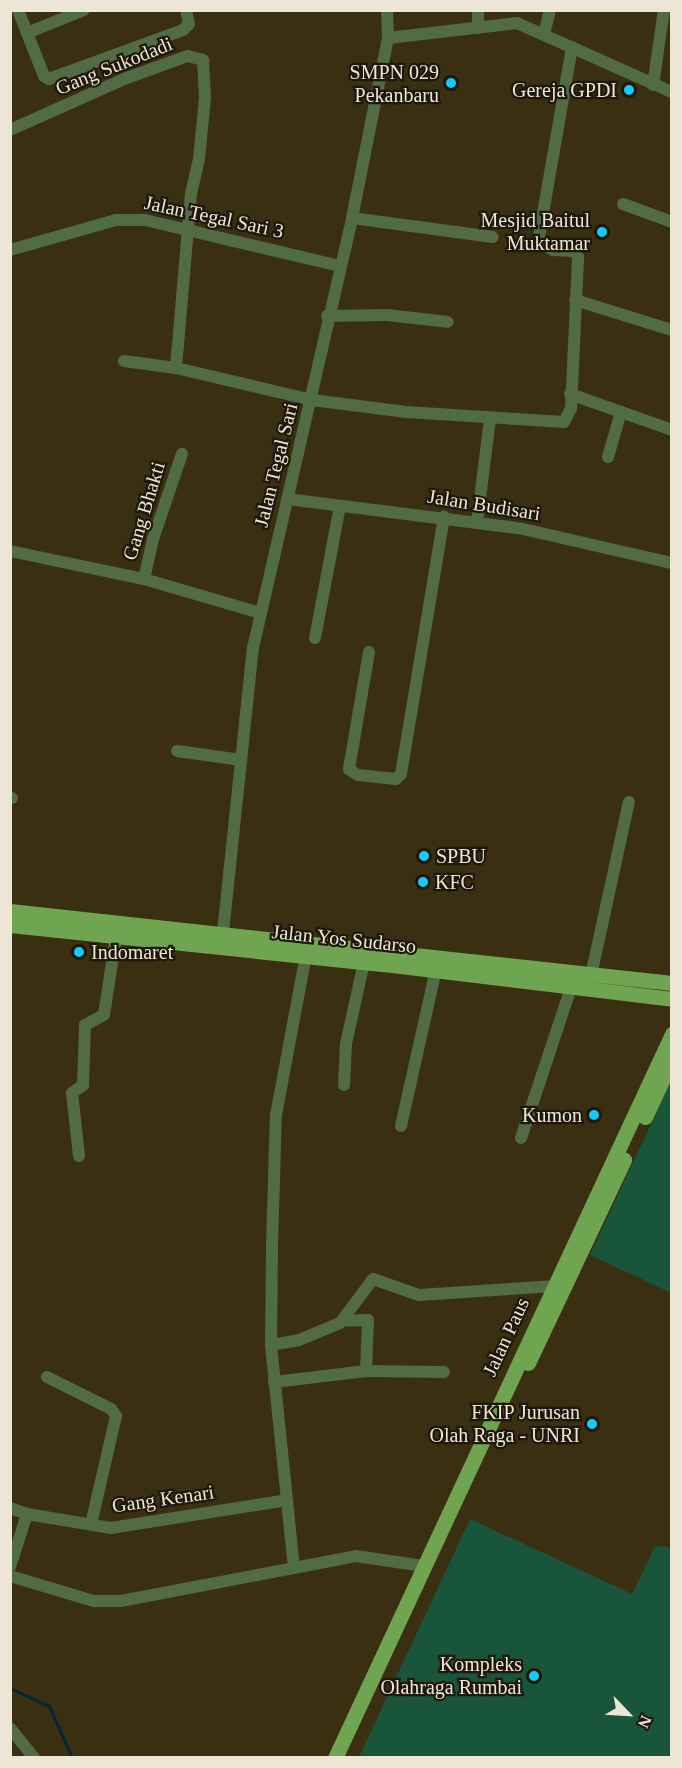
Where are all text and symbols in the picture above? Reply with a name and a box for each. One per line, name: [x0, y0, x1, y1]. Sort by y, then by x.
street label: Gang Sukodadi: [52, 32, 176, 100]
place label: SMPN 029 Pekanbaru: [350, 60, 439, 107]
marker: SMPN 029 Pekanbaru: [444, 76, 458, 90]
place label: Gereja GPDI: [512, 78, 617, 102]
marker: Gereja GPDI: [622, 83, 636, 97]
street label: Jalan Tegal Sari 3: [142, 190, 286, 244]
place label: Mesjid Baitul Muktamar: [481, 208, 590, 255]
marker: Mesjid Baitul Muktamar: [595, 225, 609, 239]
street label: Jalan Tegal Sari: [249, 400, 303, 530]
street label: Gang Bhakti: [118, 459, 170, 563]
street label: Jalan Budisari: [426, 484, 542, 526]
place label: SPBU: [436, 844, 486, 868]
marker: SPBU: [417, 849, 431, 863]
place label: KFC: [435, 870, 474, 894]
marker: KFC: [416, 875, 430, 889]
street label: Jalan Yos Sudarso: [270, 919, 418, 959]
place label: Indomaret: [91, 940, 173, 964]
marker: Indomaret: [72, 945, 86, 959]
place label: Kumon: [522, 1103, 582, 1127]
marker: Kumon: [587, 1108, 601, 1122]
street label: Jalan Paus: [477, 1294, 535, 1380]
place label: FKIP Jurusan Olah Raga - UNRI: [429, 1400, 580, 1447]
marker: FKIP Jurusan Olah Raga - UNRI: [585, 1417, 599, 1431]
street label: Gang Kenari: [110, 1480, 216, 1518]
place label: Kompleks Olahraga Rumbai: [380, 1652, 522, 1699]
marker: Kompleks Olahraga Rumbai: [527, 1669, 541, 1683]
north arrow: [598, 1684, 658, 1744]
text: N: [635, 1713, 655, 1731]

